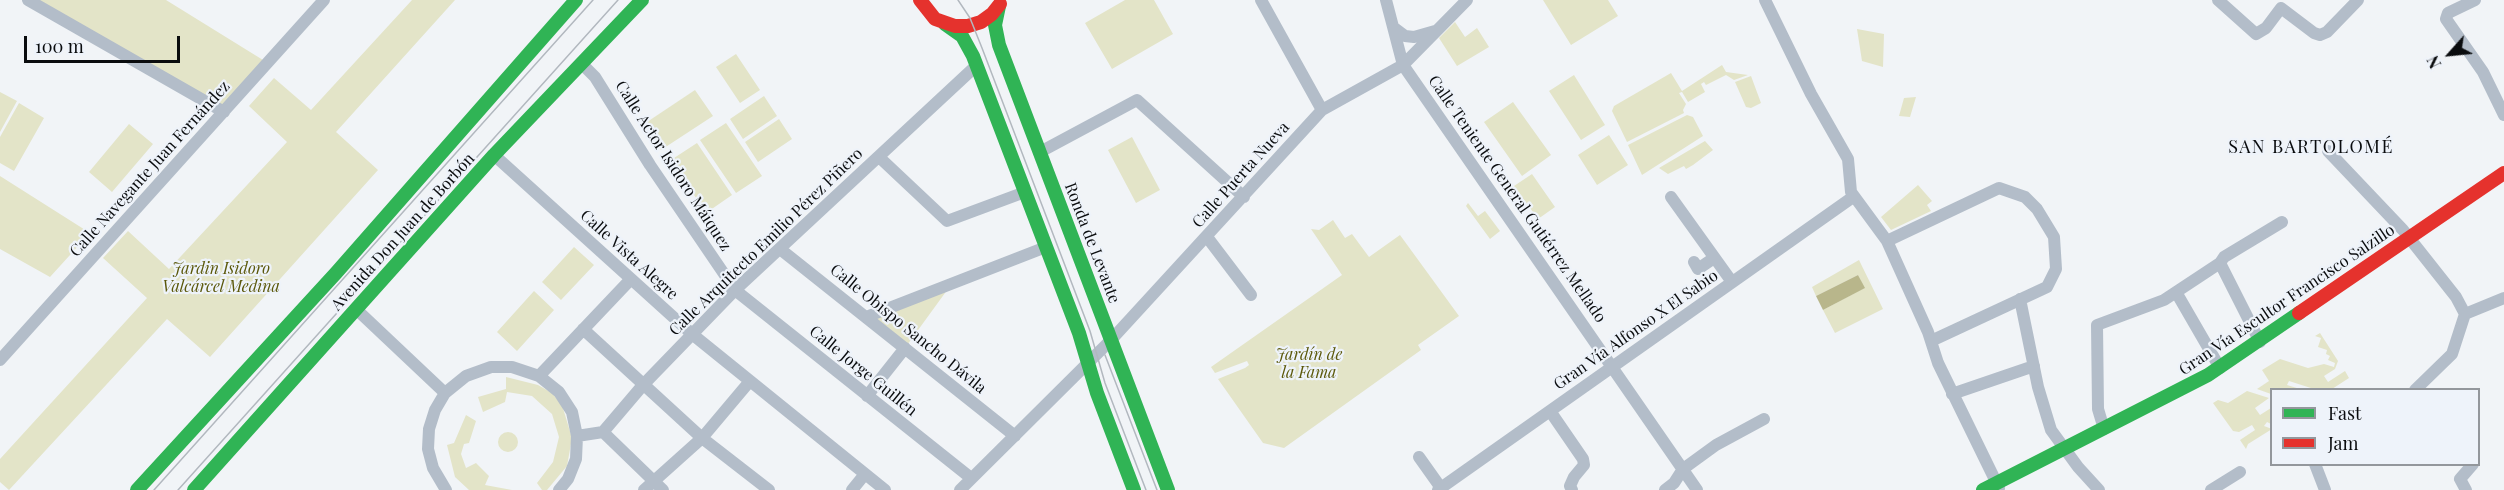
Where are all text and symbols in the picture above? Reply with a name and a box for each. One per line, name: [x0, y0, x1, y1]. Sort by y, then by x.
scale bar: [27, 24, 183, 62]
north arrow: [2420, 24, 2480, 84]
text: 100 m: [35, 34, 84, 58]
text: N: [2422, 52, 2445, 72]
street label: Calle Teniente General Gutiérrez Mellado: [1424, 72, 1610, 326]
street label: Calle Navegante Juan Fernández: [66, 77, 234, 261]
street label: Calle Actor Isidoro Máiquez: [611, 77, 735, 255]
street label: Calle Puerta Nueva: [1188, 118, 1294, 232]
district label: SAN BARTOLOMÉ: [2228, 136, 2394, 158]
street label: Calle Arquitecto Emilio Pérez Piñero: [665, 144, 867, 340]
street label: Avenida Don Juan de Borbón: [327, 149, 479, 315]
street label: Ronda de Levante: [1060, 180, 1124, 306]
street label: Calle Vista Alegre: [576, 206, 682, 304]
street label: Gran Vía Escultor Francisco Salzillo: [2176, 221, 2398, 379]
park label: Jardin Isidoro Valcárcel Medina: [162, 259, 280, 297]
street label: Calle Obispo Sancho Dávila: [826, 260, 990, 398]
street label: Gran Vía Alfonso X El Sabio: [1550, 266, 1722, 394]
street label: Calle Jorge Guillén: [805, 322, 921, 420]
park label: Jardín de la Fama: [1276, 345, 1342, 383]
legend: [2270, 388, 2480, 466]
text: Fast: [2328, 401, 2361, 425]
text: Jam: [2328, 431, 2358, 455]

